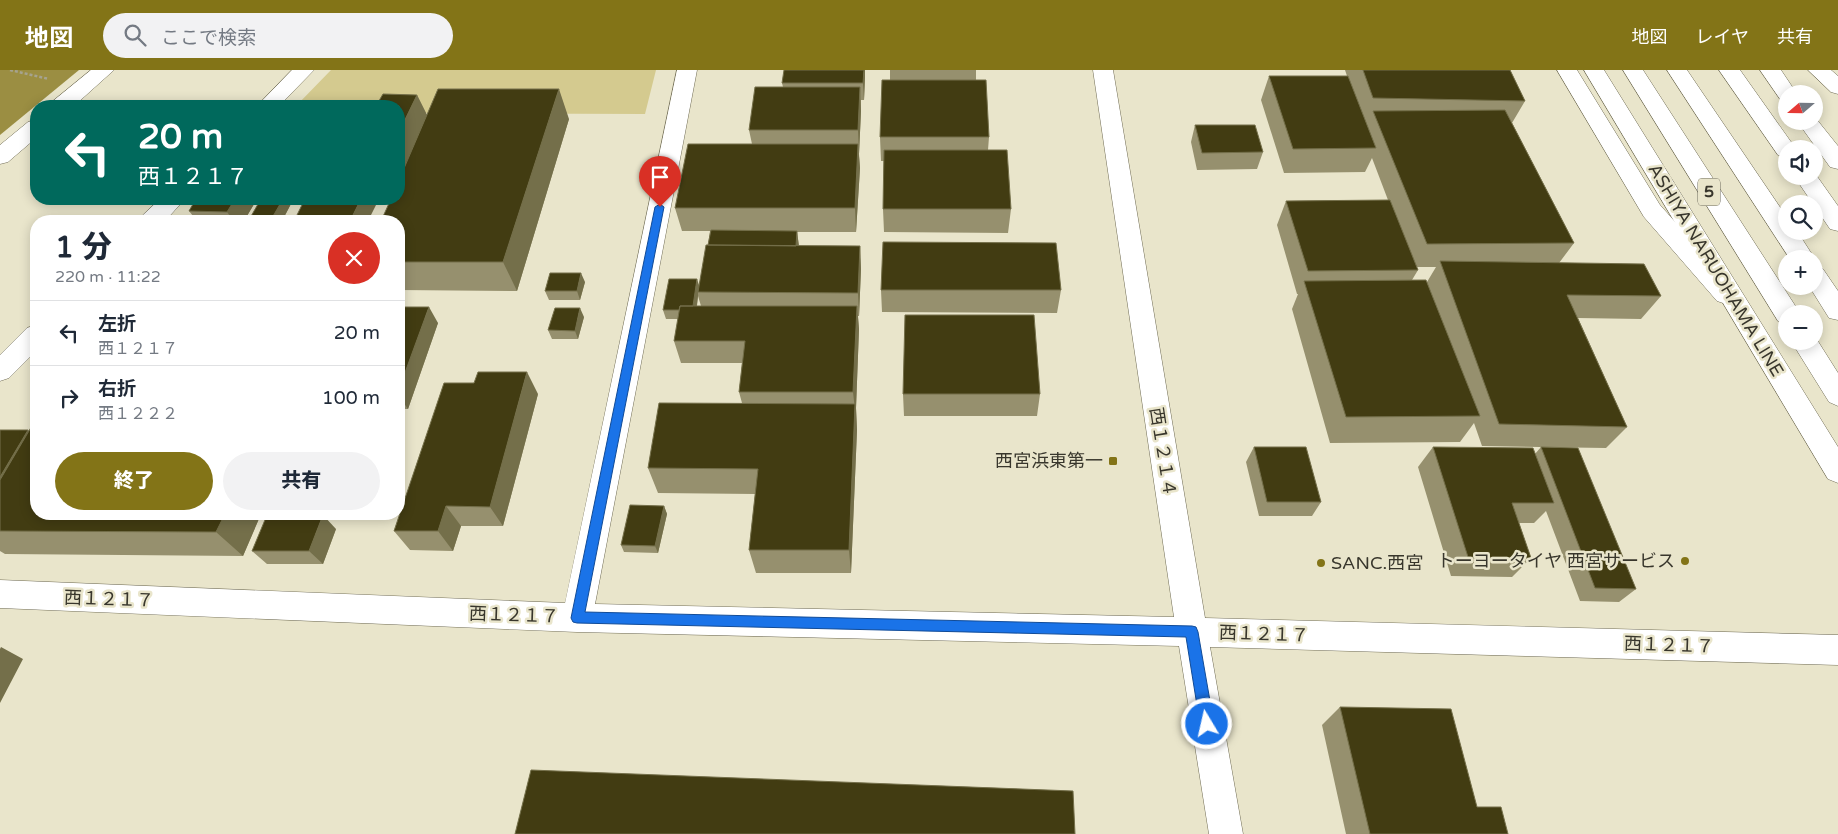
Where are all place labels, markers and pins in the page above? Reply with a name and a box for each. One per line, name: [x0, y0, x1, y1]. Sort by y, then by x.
pin: [639, 156, 681, 207]
place label: 西宮浜東第一: [995, 450, 1103, 472]
marker: 西宮浜東第一: [1107, 455, 1119, 467]
place label: トーヨータイヤ 西宮サービス: [1437, 550, 1675, 572]
place label: SANC.西宮: [1331, 552, 1423, 574]
marker: トーヨータイヤ 西宮サービス: [1679, 555, 1691, 567]
marker: SANC.西宮: [1315, 557, 1327, 569]

